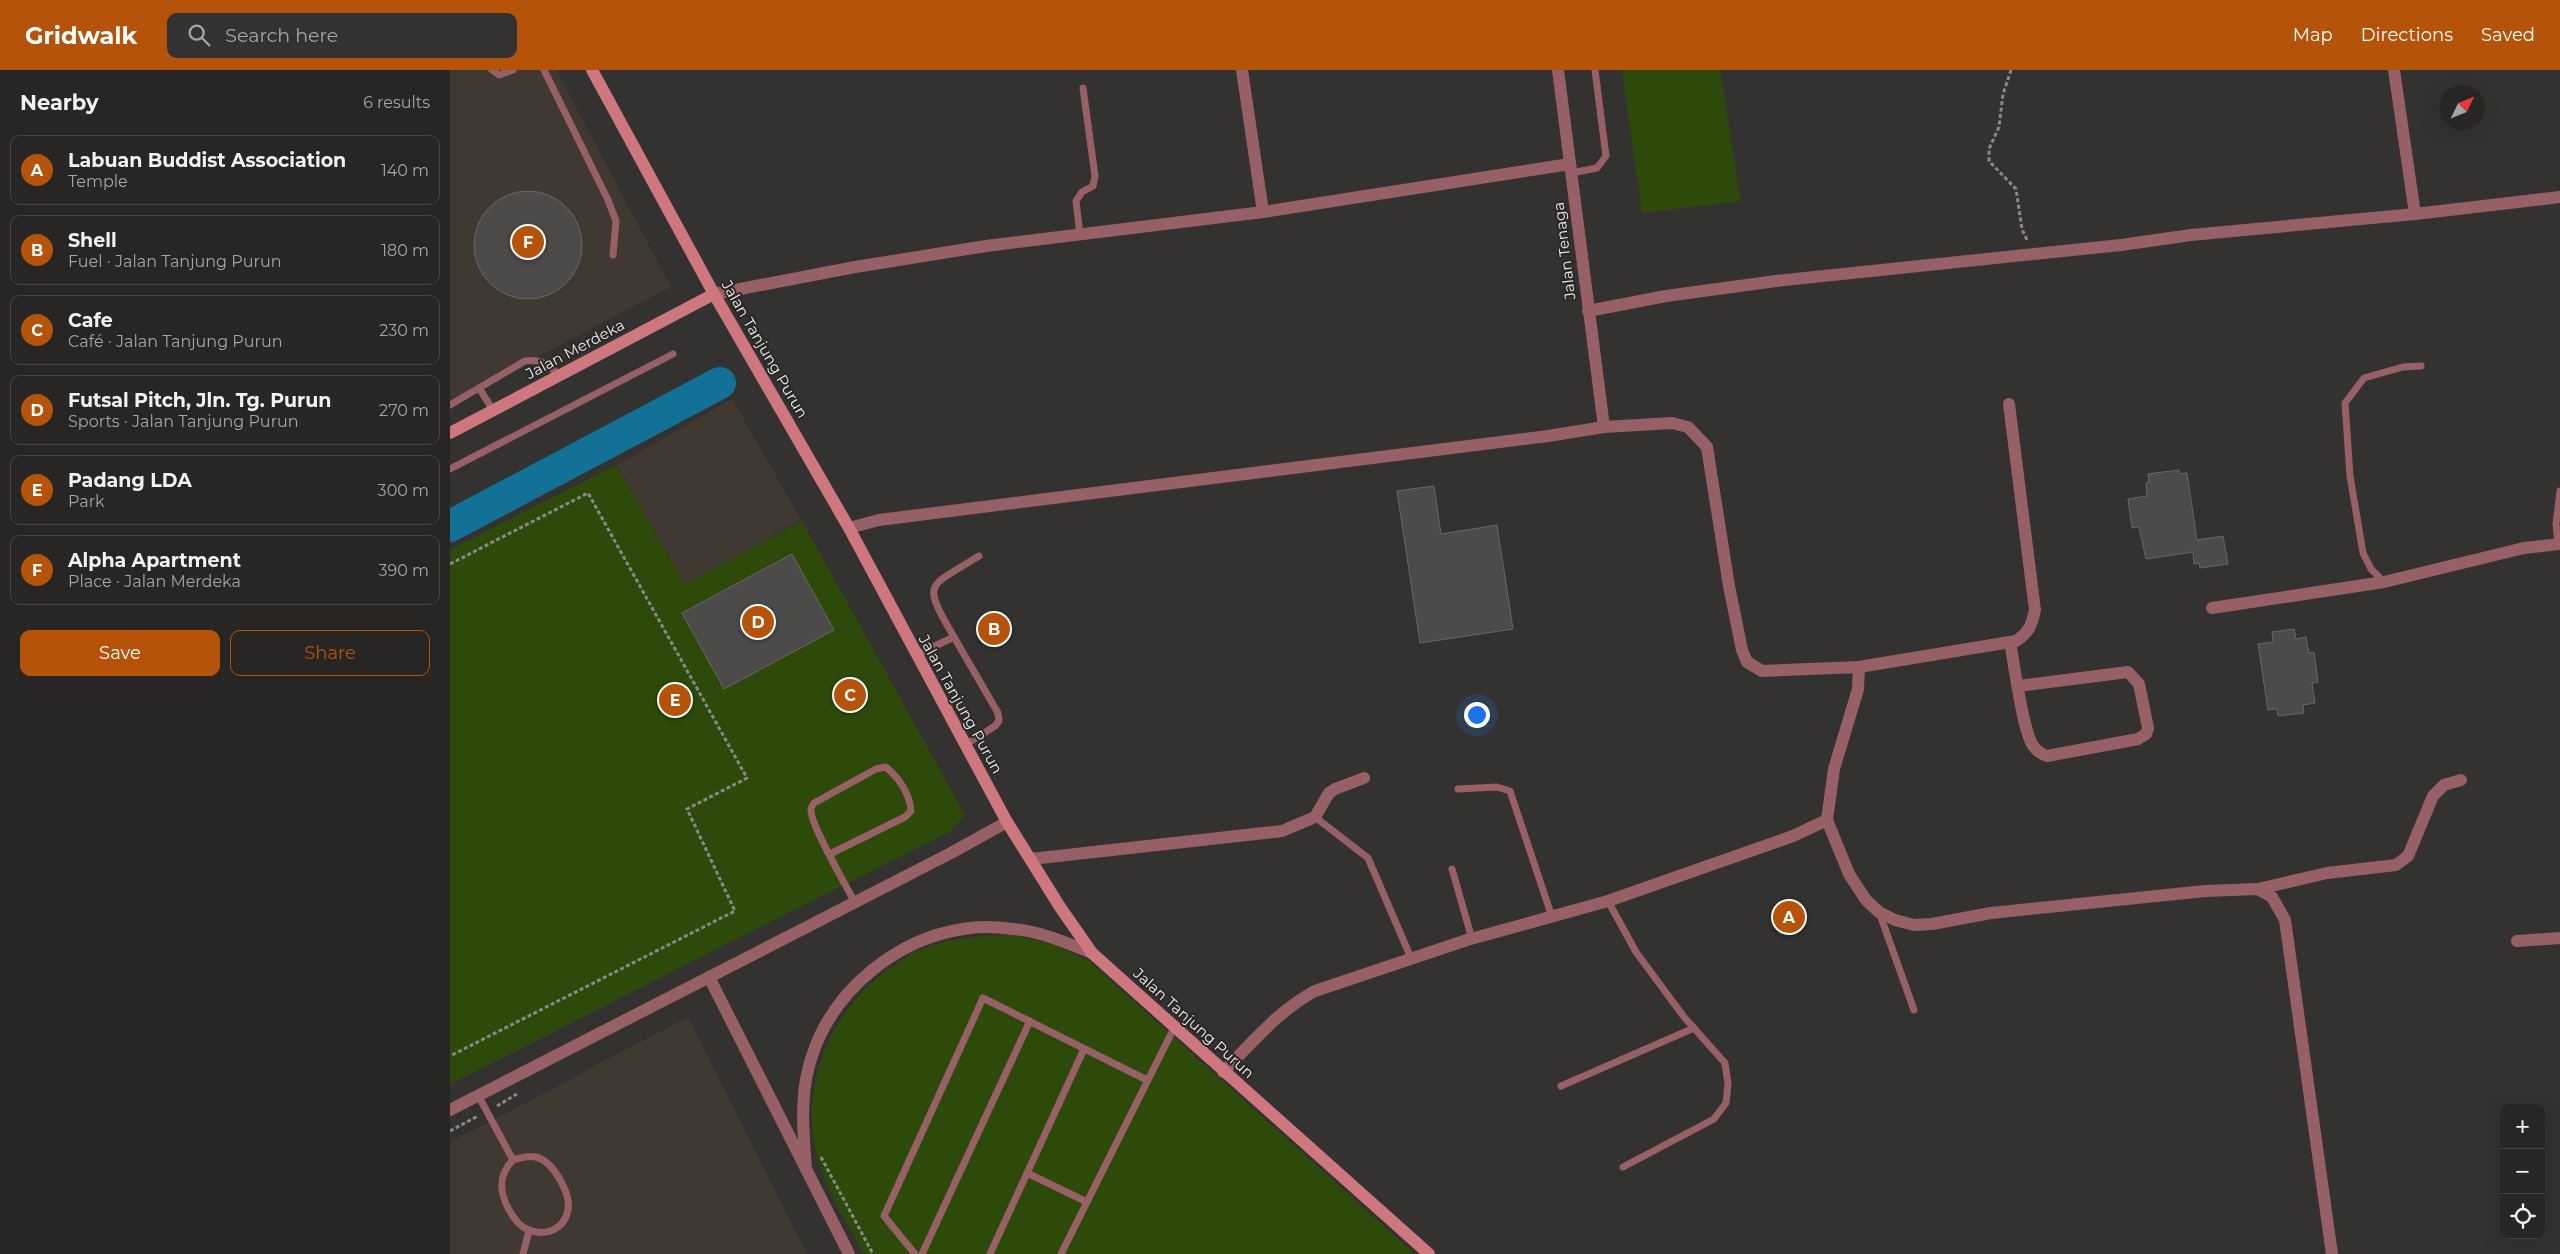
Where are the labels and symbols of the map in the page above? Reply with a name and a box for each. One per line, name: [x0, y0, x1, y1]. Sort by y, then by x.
north arrow: [2440, 85, 2485, 130]
street label: Jalan Tenaga: [1549, 201, 1580, 302]
pin: F: [512, 223, 544, 261]
street label: Jalan Tanjung Purun: [717, 276, 812, 421]
street label: Jalan Merdeka: [521, 315, 628, 384]
pin: D: [742, 603, 774, 641]
pin: B: [978, 610, 1010, 648]
street label: Jalan Tanjung Purun: [914, 630, 1007, 777]
pin: C: [834, 676, 866, 714]
pin: E: [659, 681, 691, 719]
your location: [1464, 702, 1490, 728]
pin: A: [1773, 898, 1805, 936]
street label: Jalan Tanjung Purun: [1129, 963, 1258, 1082]

